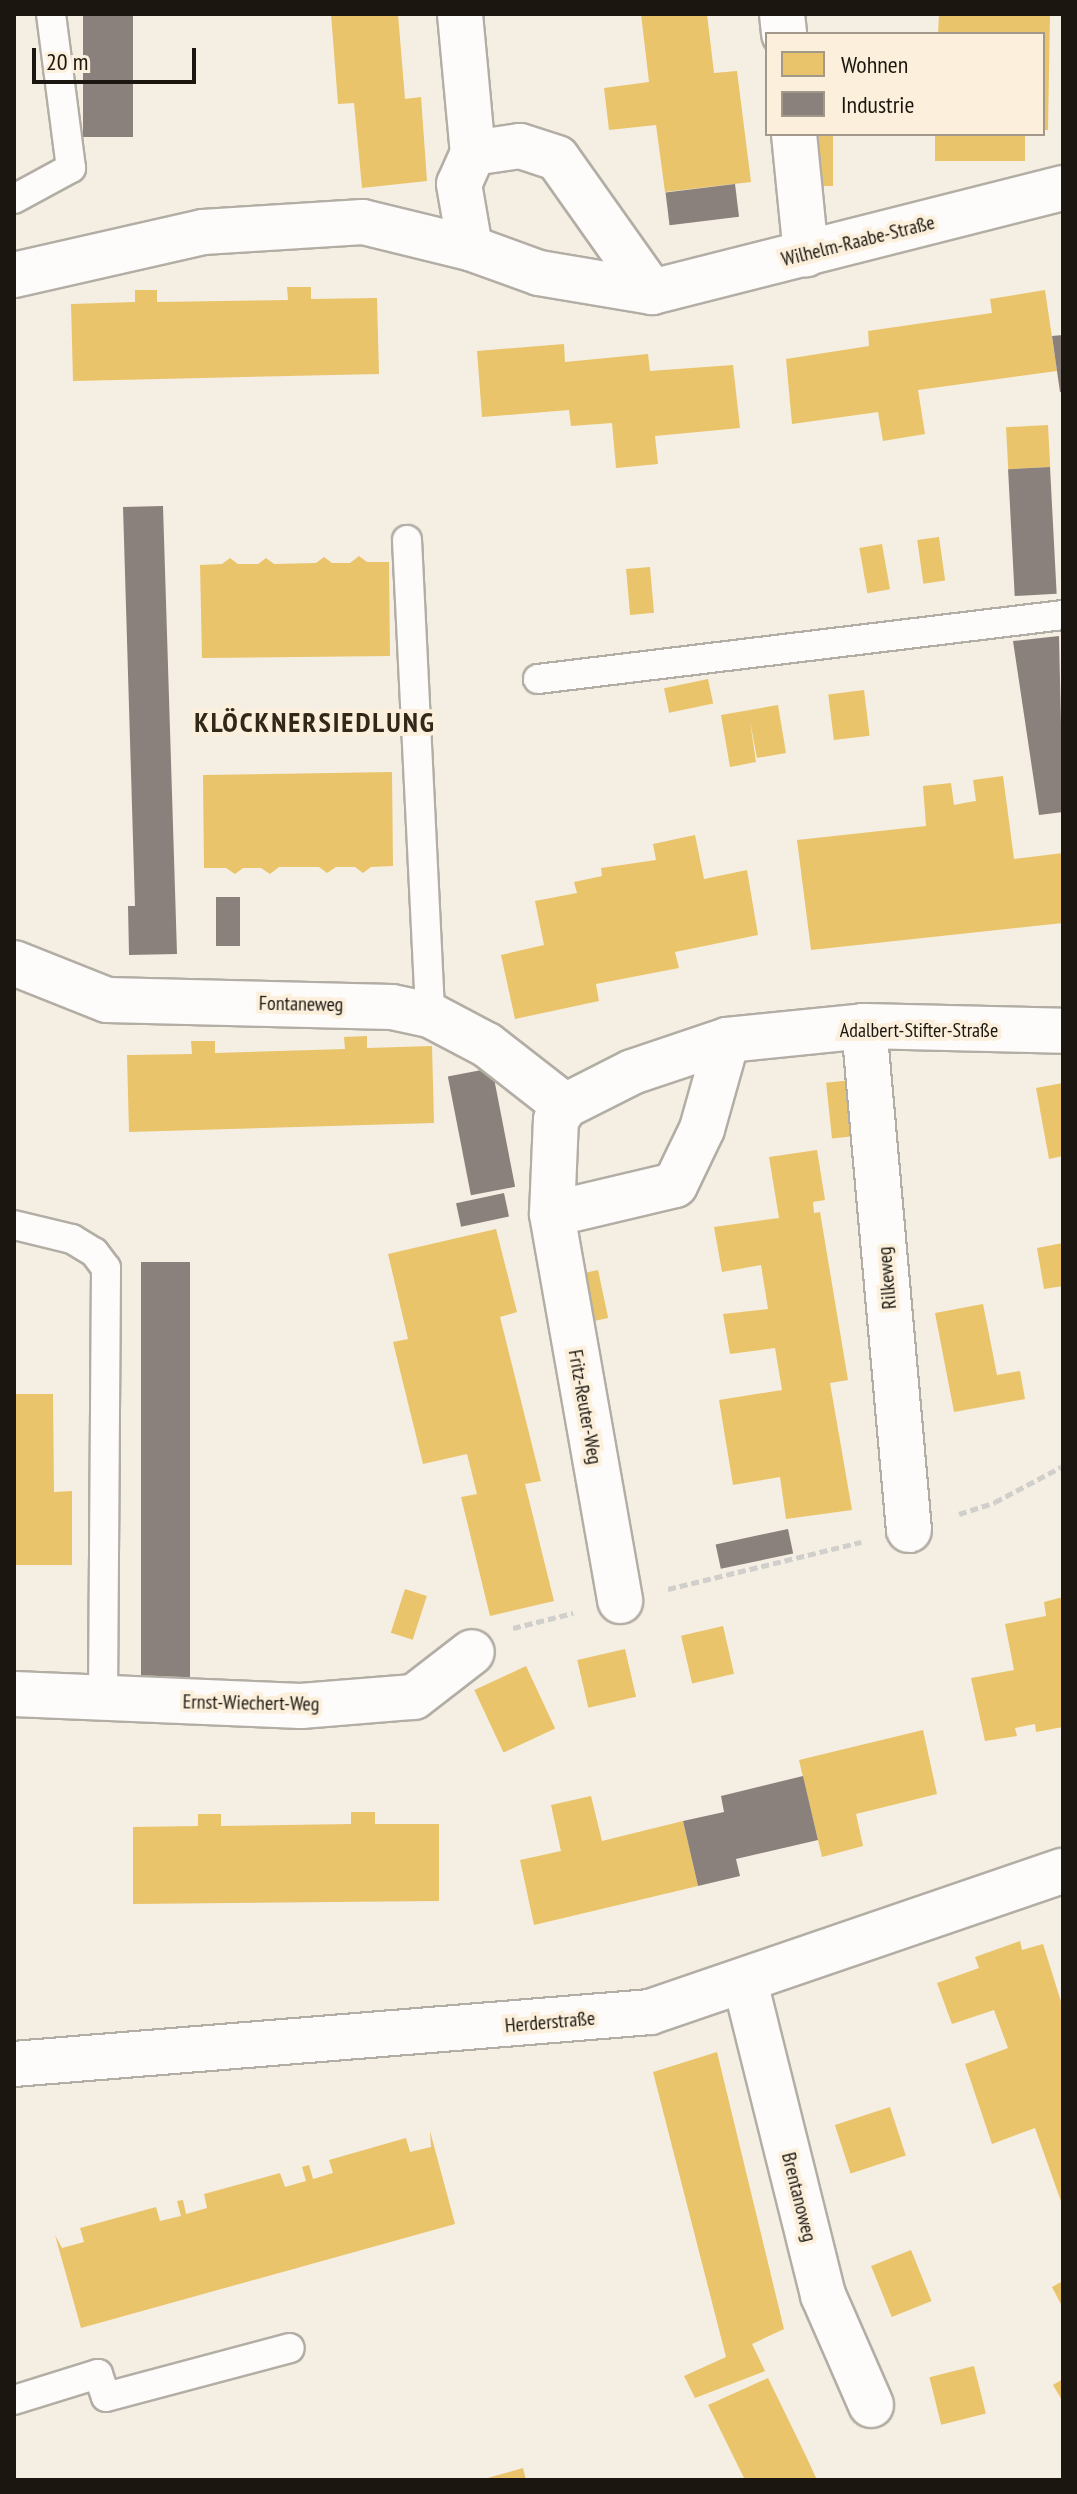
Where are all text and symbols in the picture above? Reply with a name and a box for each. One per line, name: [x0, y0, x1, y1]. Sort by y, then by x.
scale bar: [36, 32, 200, 82]
legend: [765, 32, 1045, 136]
text: 20 m: [46, 46, 88, 77]
text: Wohnen: [841, 49, 908, 80]
text: Industrie: [841, 89, 914, 120]
street label: Wilhelm-Raabe-Straße: [779, 210, 937, 272]
district label: KLÖCKNERSIEDLUNG: [194, 705, 436, 739]
street label: Fontaneweg: [259, 991, 343, 1017]
street label: Adalbert-Stifter-Straße: [840, 1018, 998, 1042]
street label: Rilkeweg: [872, 1246, 902, 1310]
street label: Fritz-Reuter-Weg: [563, 1348, 607, 1466]
street label: Ernst-Wiechert-Weg: [183, 1690, 319, 1716]
street label: Herderstraße: [504, 2006, 596, 2038]
street label: Brentanoweg: [776, 2150, 822, 2244]

